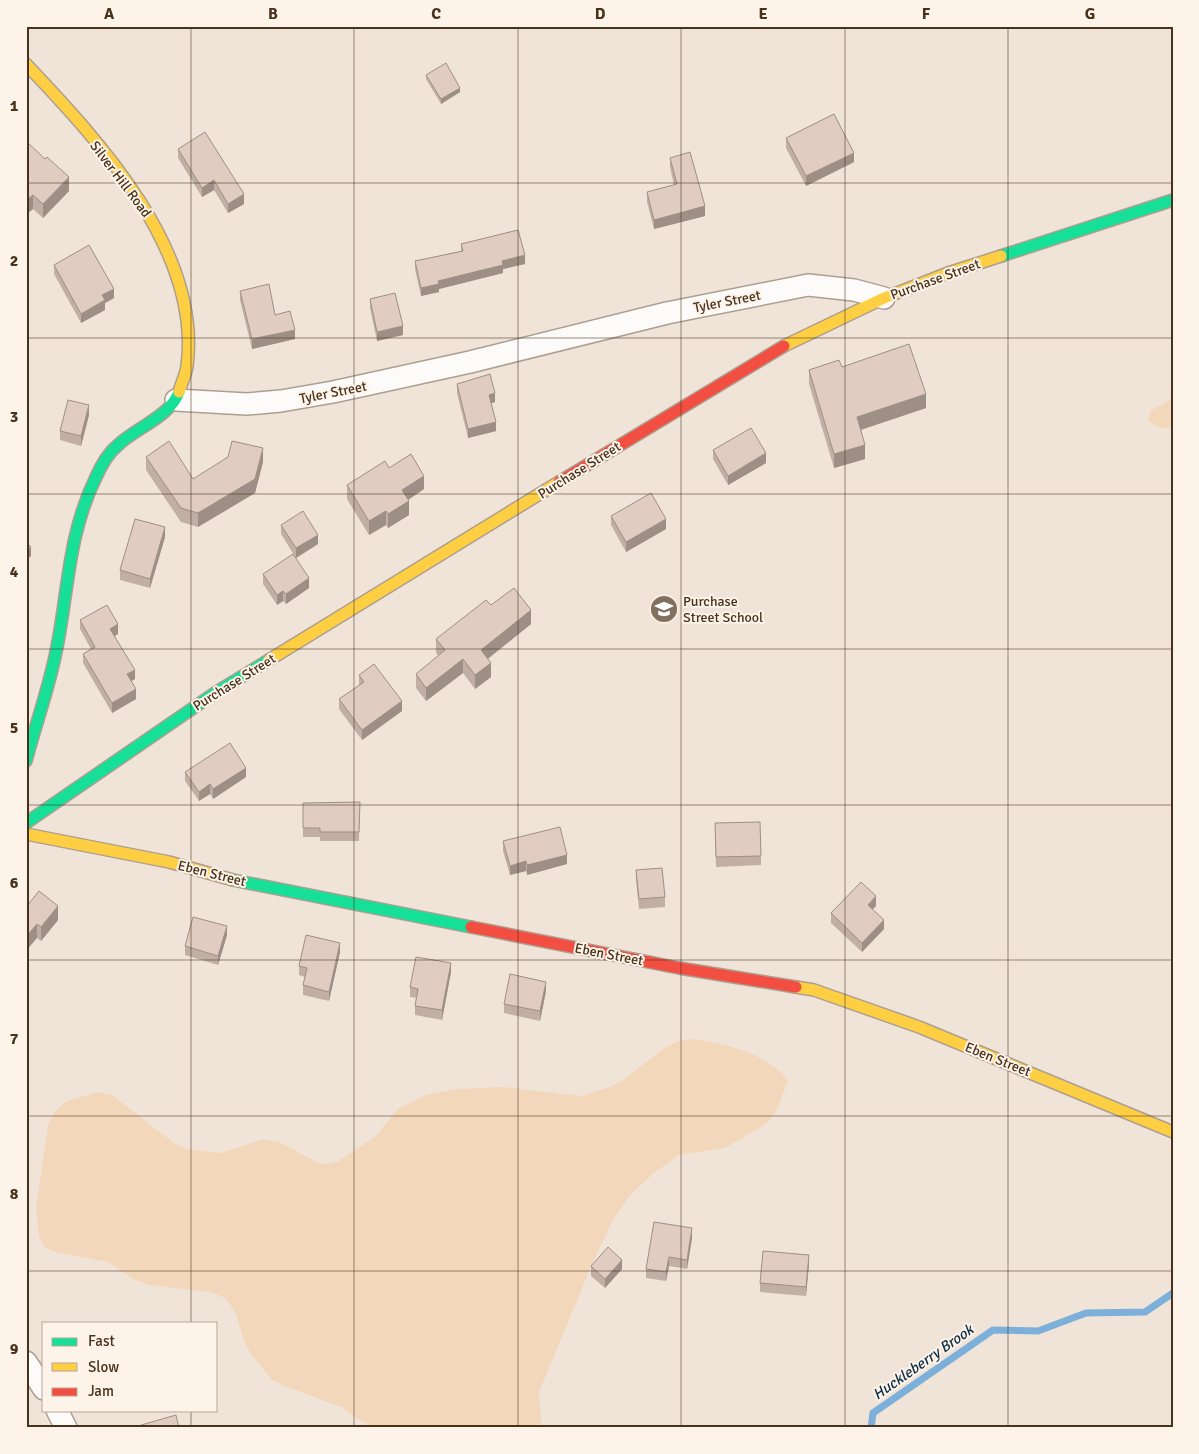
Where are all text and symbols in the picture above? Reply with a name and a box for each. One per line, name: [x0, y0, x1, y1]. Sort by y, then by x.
text: A: [104, 4, 115, 24]
text: B: [268, 4, 278, 24]
text: C: [431, 4, 441, 24]
text: D: [595, 4, 606, 24]
text: E: [758, 4, 768, 24]
text: F: [922, 4, 931, 24]
text: G: [1085, 4, 1095, 24]
text: 1: [10, 96, 19, 116]
street label: Silver Hill Road: [86, 138, 155, 221]
text: 2: [10, 251, 18, 271]
street label: Purchase Street: [888, 255, 982, 304]
street label: Tyler Street: [692, 287, 762, 316]
street label: Tyler Street: [298, 378, 368, 407]
text: 3: [10, 407, 18, 427]
street label: Purchase Street: [535, 438, 624, 503]
text: 4: [10, 562, 19, 582]
place label: Purchase Street School: [683, 593, 763, 626]
school or university icon: Purchase Street School: [649, 594, 679, 624]
street label: Purchase Street: [190, 650, 279, 715]
text: 5: [10, 718, 18, 738]
street label: Eben Street: [176, 857, 248, 890]
text: 6: [10, 873, 19, 893]
street label: Eben Street: [573, 940, 645, 969]
text: 7: [10, 1029, 19, 1049]
street label: Eben Street: [962, 1039, 1033, 1080]
text: 8: [10, 1184, 19, 1204]
water label: Huckleberry Brook: [869, 1320, 978, 1403]
legend: [42, 1322, 218, 1412]
text: Fast: [88, 1332, 115, 1350]
text: 9: [10, 1339, 19, 1359]
text: Slow: [88, 1358, 119, 1376]
text: Jam: [88, 1382, 114, 1400]

